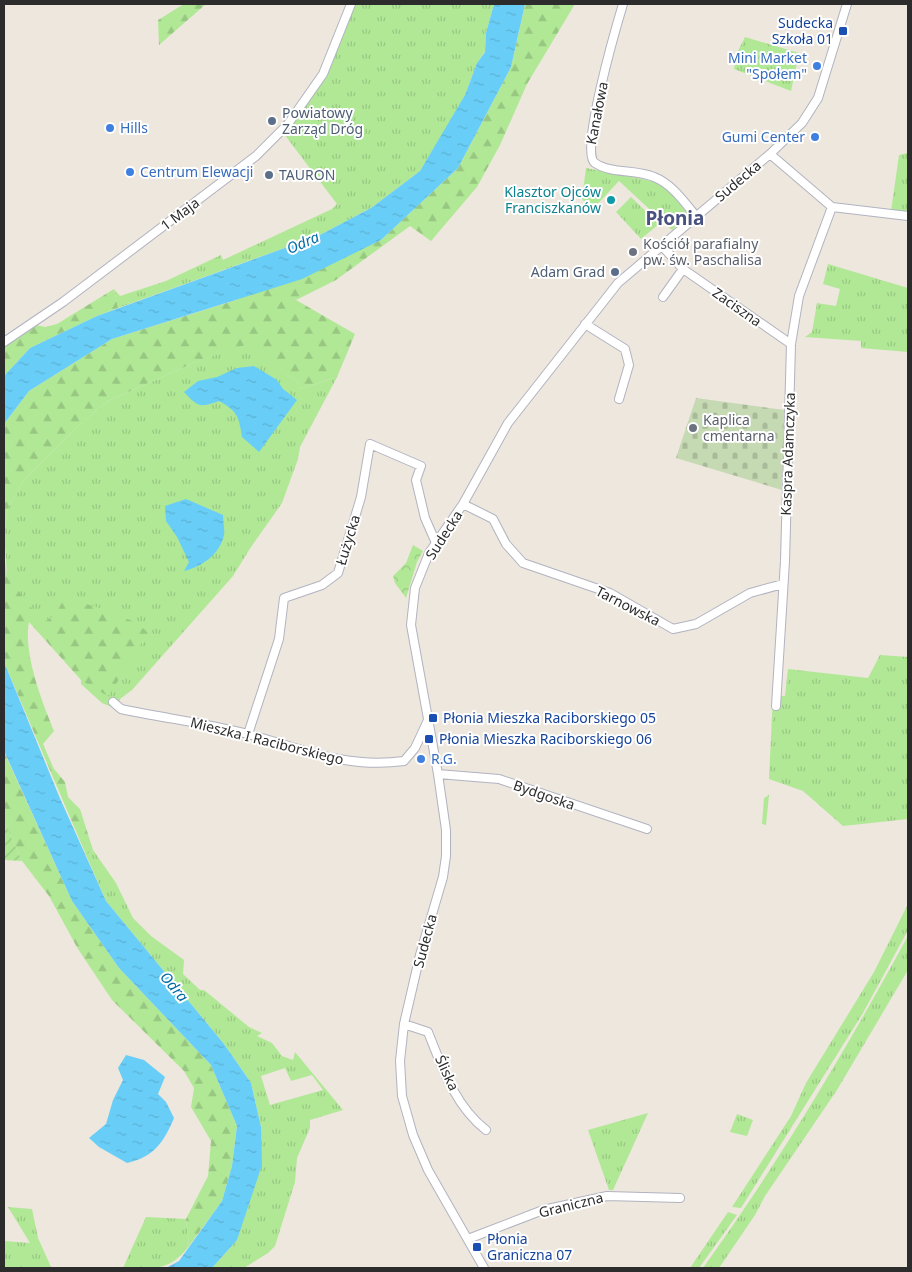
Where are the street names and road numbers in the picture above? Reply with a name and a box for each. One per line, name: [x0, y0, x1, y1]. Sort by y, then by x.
street label: Kanałowa: [581, 80, 612, 146]
street label: Sudecka: [711, 156, 765, 206]
street label: 1 Maja: [157, 193, 203, 234]
street label: Zaciszna: [709, 283, 766, 330]
street label: Kaspra Adamczyka: [776, 392, 799, 516]
street label: Sudecka: [421, 507, 467, 563]
street label: Łużycka: [331, 512, 364, 567]
street label: Tarnowska: [593, 581, 664, 630]
street label: Mieszka I Raciborskiego: [188, 712, 346, 769]
street label: Bydgoska: [511, 775, 577, 814]
street label: Sudecka: [408, 912, 441, 970]
street label: Śliska: [431, 1052, 464, 1094]
street label: Graniczna: [537, 1187, 605, 1222]

